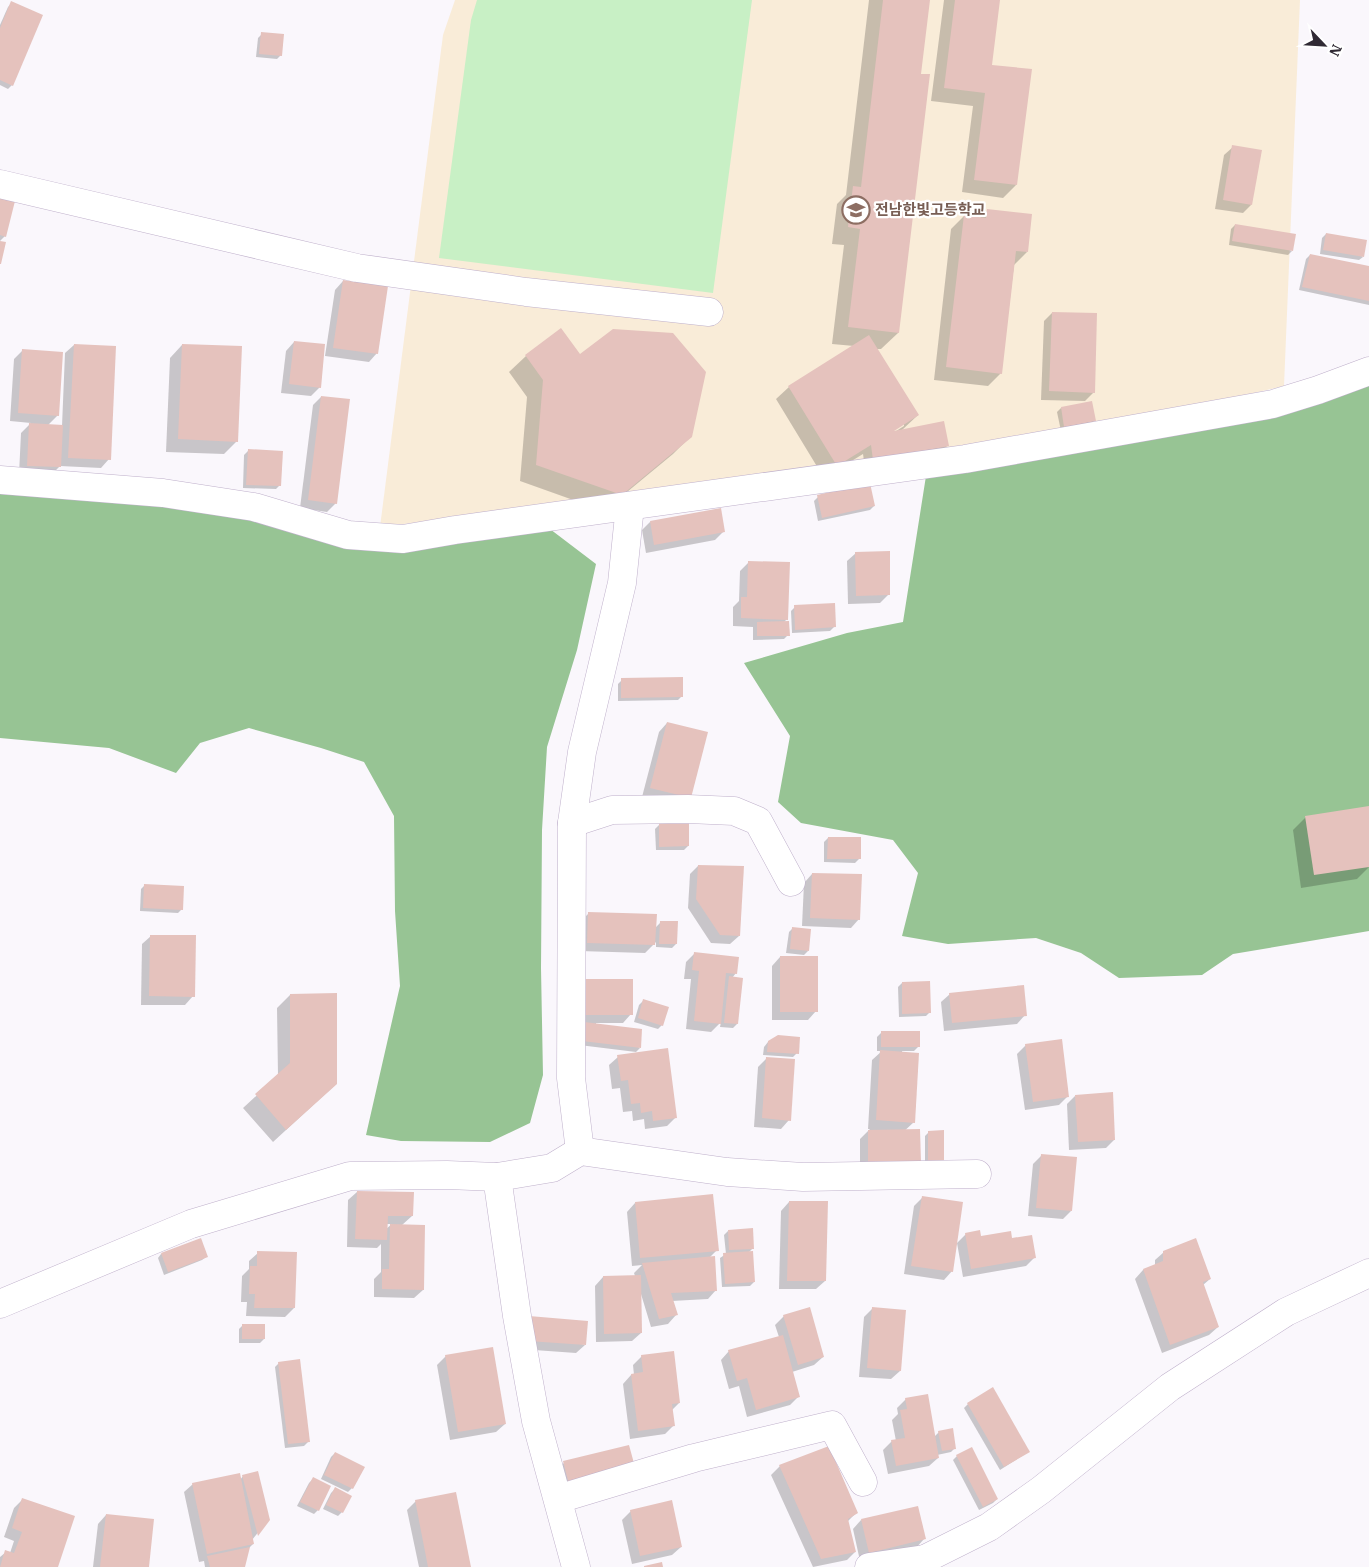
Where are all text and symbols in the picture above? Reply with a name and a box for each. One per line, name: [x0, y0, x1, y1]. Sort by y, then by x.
north arrow: [1299, 20, 1349, 70]
text: N: [1325, 42, 1346, 59]
school or university icon: 전남한빛고등학교: [841, 195, 871, 225]
place label: 전남한빛고등학교: [875, 200, 986, 219]

